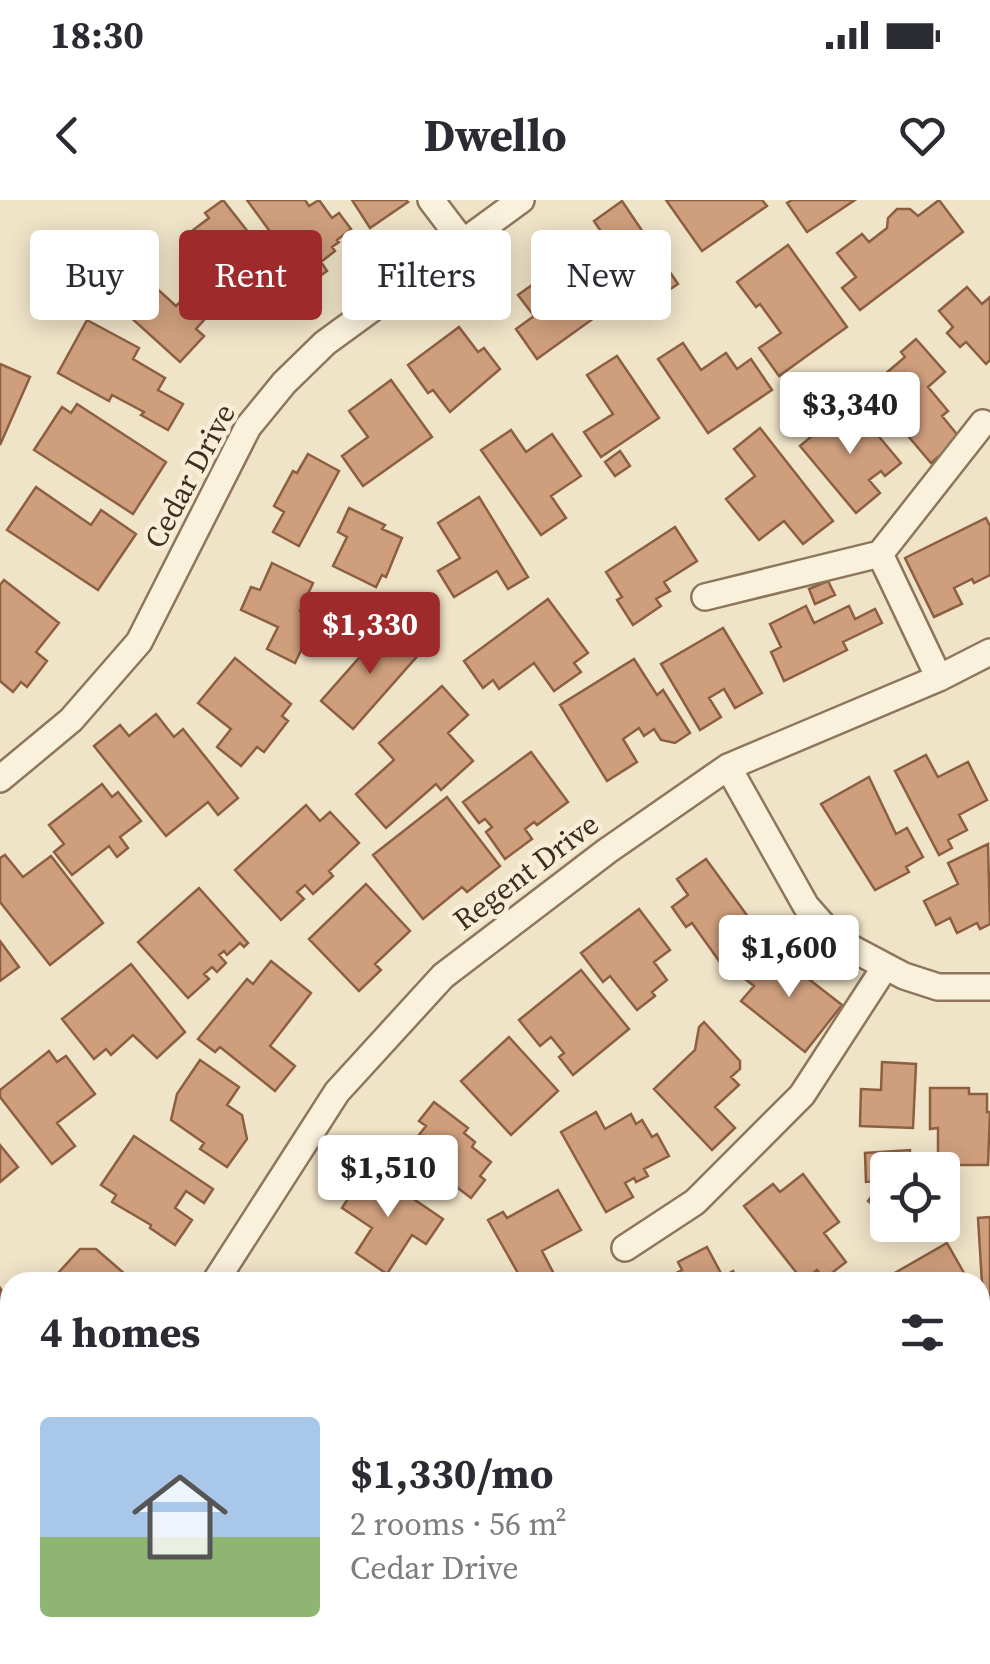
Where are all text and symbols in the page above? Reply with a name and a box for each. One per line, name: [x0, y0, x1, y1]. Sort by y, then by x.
text: 18:30: [50, 9, 144, 61]
text: Dwello: [423, 104, 567, 166]
icon: back: [40, 108, 95, 163]
icon: heart: [895, 108, 950, 163]
chip: Buy: [30, 230, 159, 320]
chip: Rent: [179, 230, 322, 320]
chip: Filters: [342, 230, 511, 320]
chip: New: [531, 230, 671, 320]
pin: $3,340: [769, 372, 931, 457]
text: $3,340: [802, 382, 898, 426]
street label: Cedar Drive: [134, 396, 245, 555]
pin: $1,330: [289, 592, 451, 677]
text: $1,330: [322, 602, 418, 646]
street label: Regent Drive: [445, 803, 607, 940]
pin: $1,600: [708, 915, 870, 1000]
text: $1,600: [741, 925, 837, 969]
pin: $1,510: [307, 1135, 469, 1220]
text: $1,510: [340, 1145, 436, 1189]
map controls: [870, 1152, 960, 1242]
button: locate: [870, 1152, 960, 1242]
text: 4 homes: [40, 1303, 200, 1361]
icon: filters: [895, 1305, 950, 1360]
text: $1,330/mo: [350, 1444, 553, 1502]
icon: home: [120, 1457, 240, 1577]
text: 2 rooms · 56 m²: [350, 1502, 567, 1546]
text: Cedar Drive: [350, 1546, 519, 1590]

